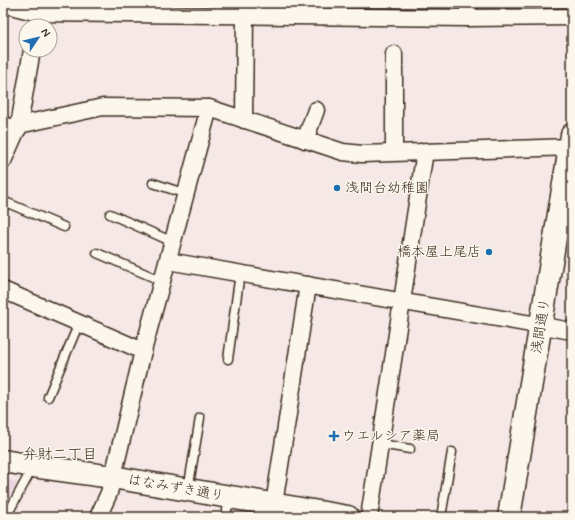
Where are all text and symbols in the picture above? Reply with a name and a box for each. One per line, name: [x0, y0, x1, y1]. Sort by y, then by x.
north arrow: [18, 18, 58, 58]
text: N: [38, 26, 53, 40]
place label: 浅間台幼稚園: [345, 179, 429, 197]
marker: 浅間台幼稚園: [332, 183, 342, 193]
place label: 橋本屋上尾店: [397, 243, 481, 261]
marker: 橋本屋上尾店: [484, 247, 494, 257]
street label: 浅間通り: [528, 297, 554, 355]
place label: ウエルシア薬局: [342, 427, 440, 445]
marker: ウエルシア薬局: [329, 431, 339, 441]
district label: 弁財二丁目: [22, 445, 98, 465]
street label: はなみずき通り: [126, 471, 226, 505]

